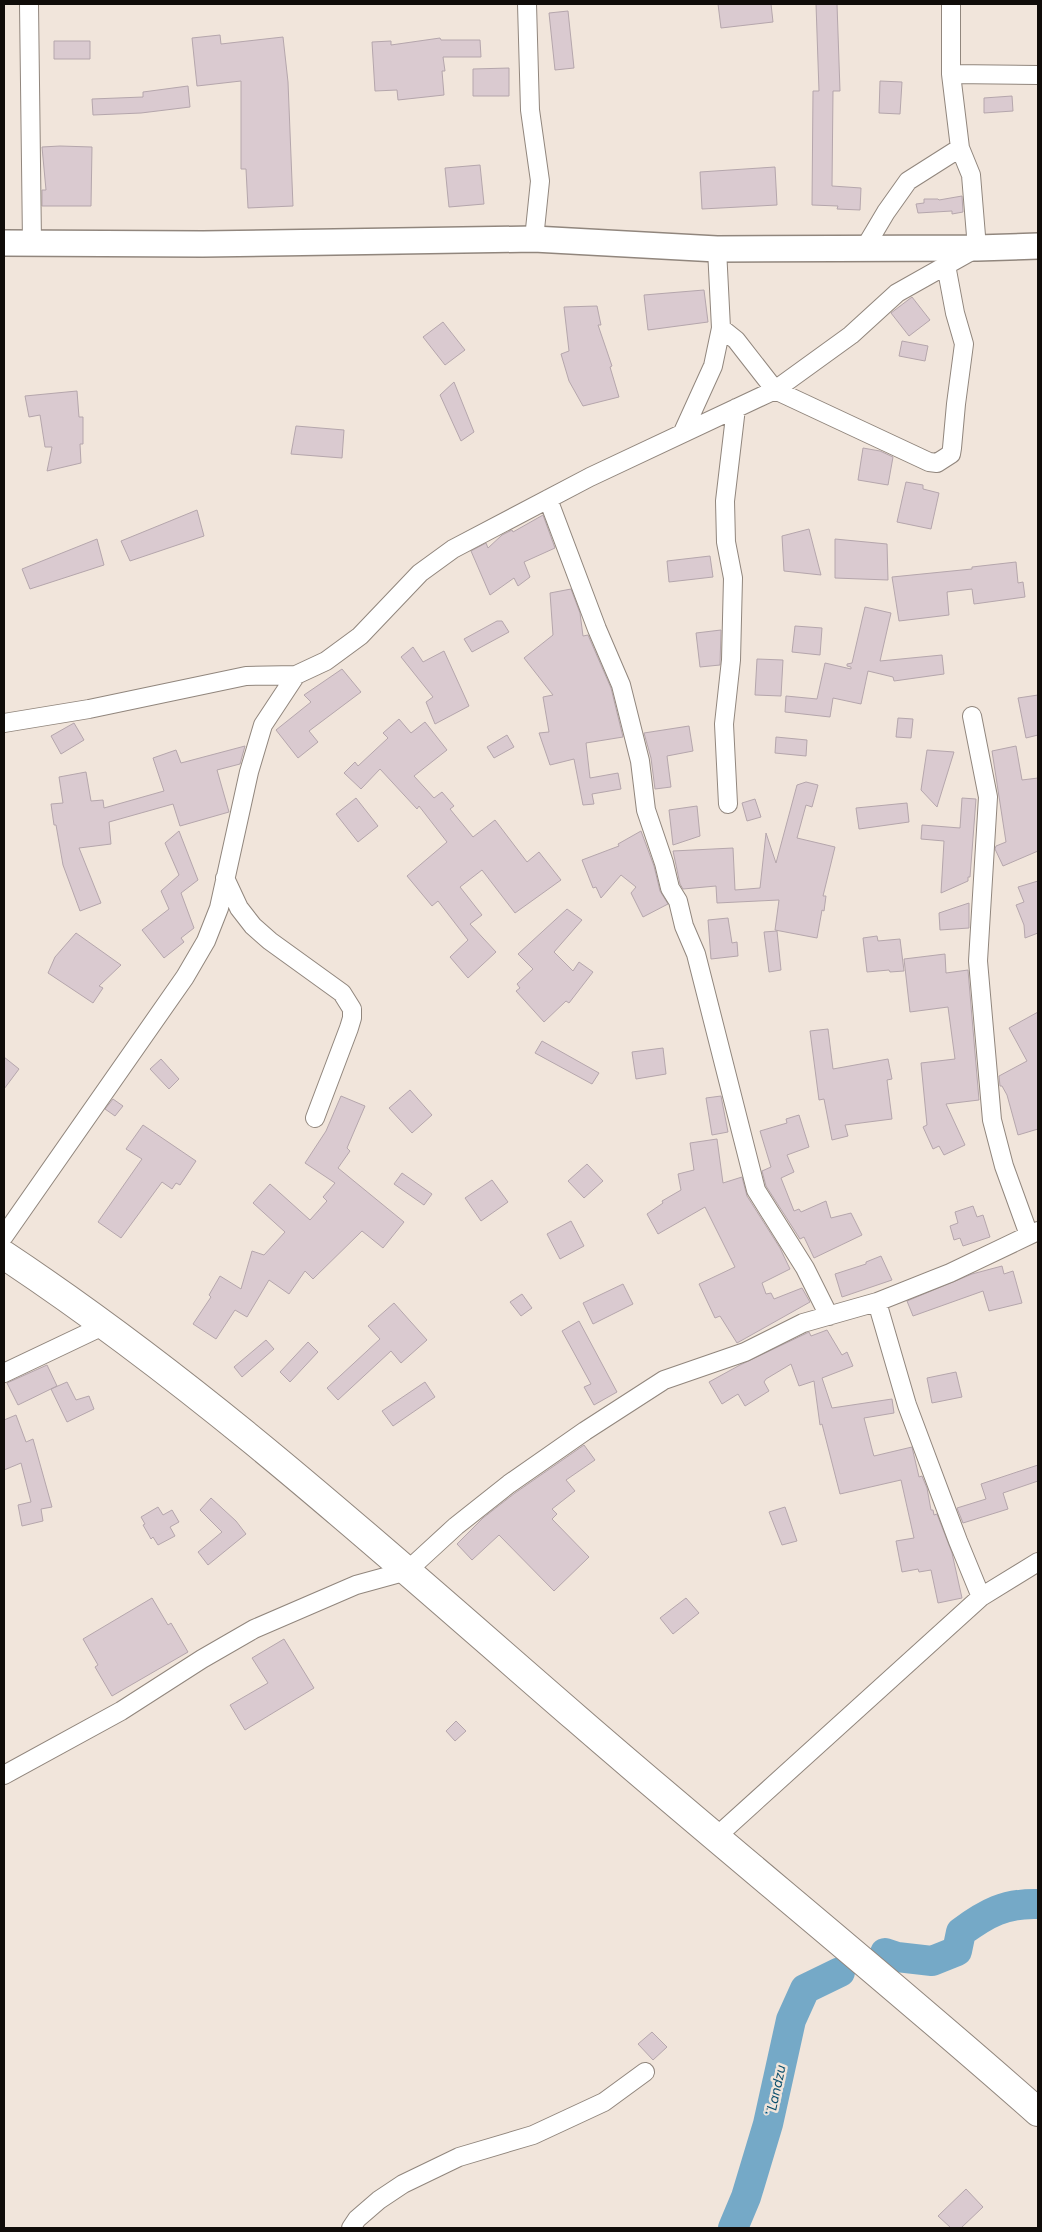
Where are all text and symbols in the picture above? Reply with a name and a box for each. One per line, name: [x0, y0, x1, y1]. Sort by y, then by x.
water label: ¨Landzu: [762, 2063, 790, 2117]

